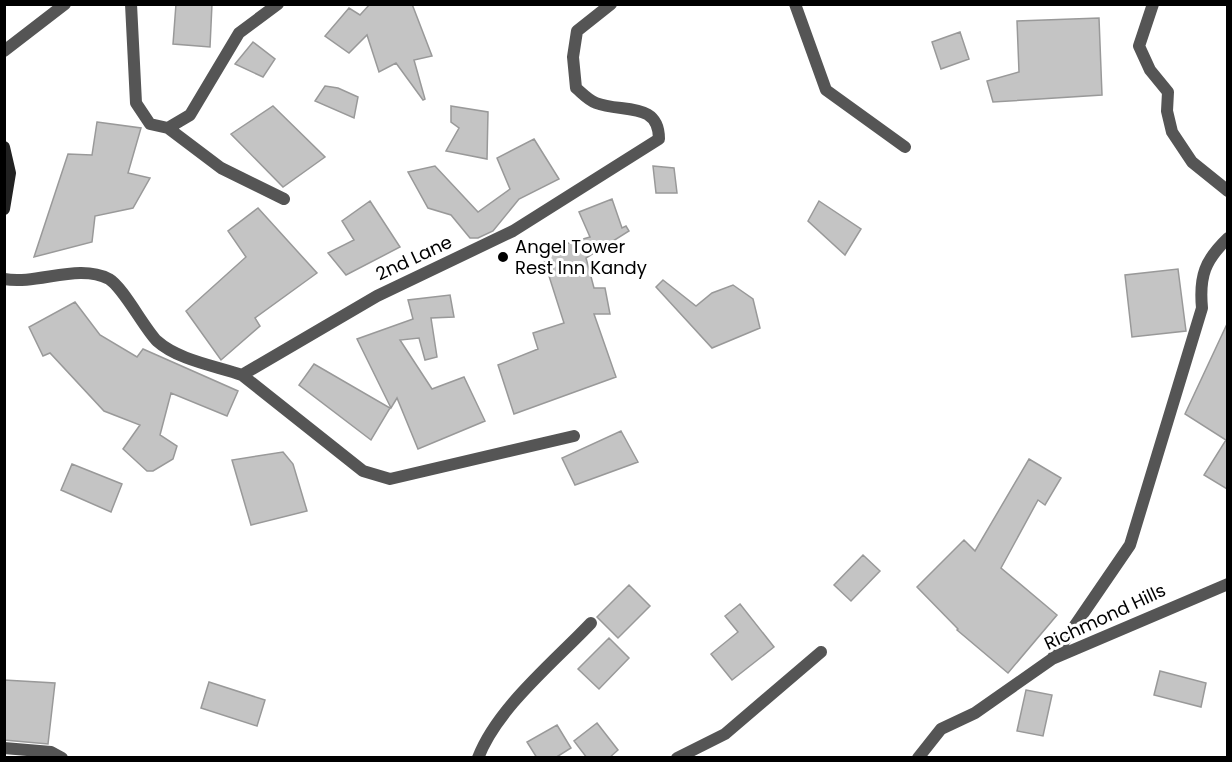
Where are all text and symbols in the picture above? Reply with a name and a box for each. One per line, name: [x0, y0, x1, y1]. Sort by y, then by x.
street label: 2nd Lane: [372, 229, 456, 286]
place label: Angel Tower Rest Inn Kandy: [515, 234, 647, 280]
marker: Angel Tower Rest Inn Kandy: [496, 250, 510, 264]
street label: Richmond Hills: [1040, 577, 1170, 656]

